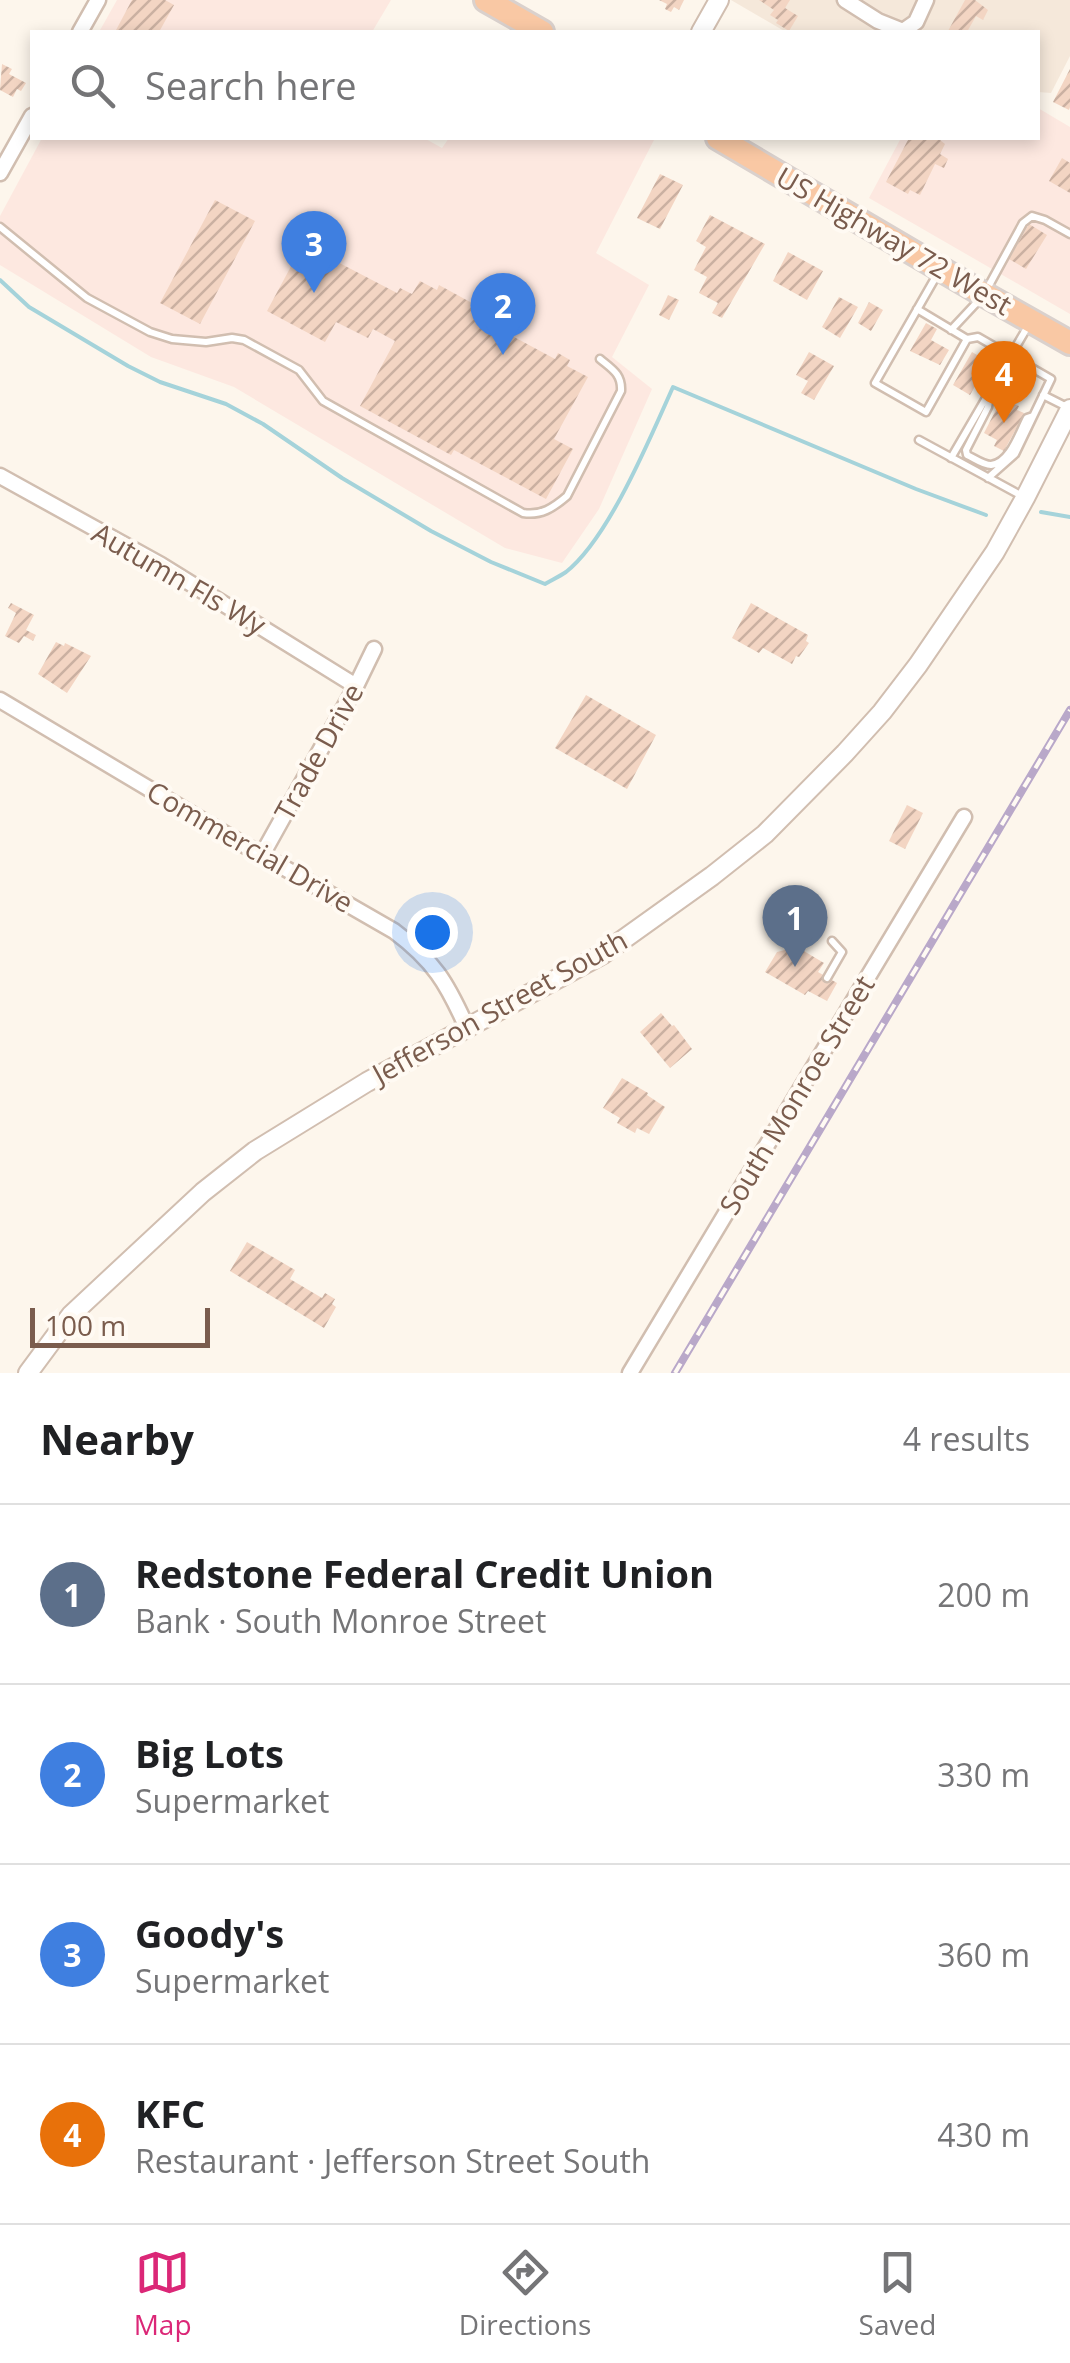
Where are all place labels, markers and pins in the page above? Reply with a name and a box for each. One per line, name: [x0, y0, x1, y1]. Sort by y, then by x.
pin: 3: [282, 210, 346, 293]
pin: 2: [470, 272, 536, 355]
pin: 4: [972, 340, 1036, 423]
pin: 1: [762, 884, 828, 967]

